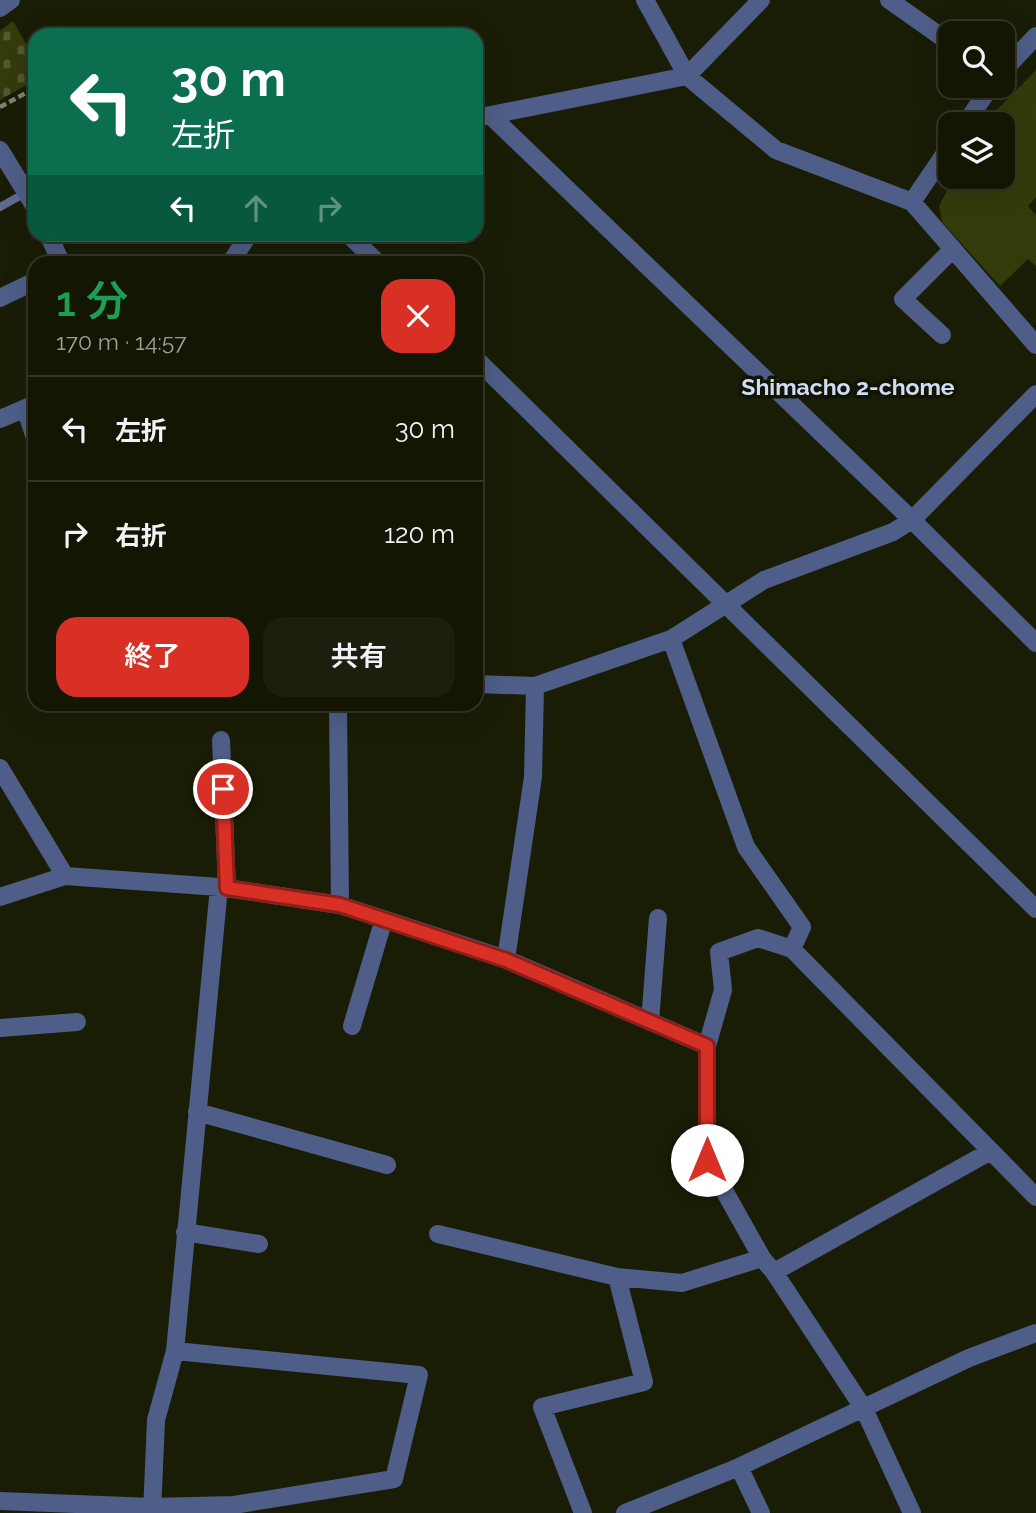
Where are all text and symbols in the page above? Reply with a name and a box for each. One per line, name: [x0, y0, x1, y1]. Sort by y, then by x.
map controls: [938, 21, 1015, 189]
button: search: [938, 21, 1015, 98]
text: 30 m: [171, 50, 286, 107]
icon: left: [56, 56, 147, 147]
button: layers: [938, 112, 1015, 189]
text: 左折: [171, 116, 235, 153]
icon: left: [164, 189, 202, 227]
icon: ahead: [237, 189, 275, 227]
icon: right: [310, 189, 348, 227]
text: 1 分: [56, 277, 128, 326]
button: close: [381, 279, 455, 353]
text: 170 m · 14:57: [56, 328, 187, 355]
district label: Shimacho 2-chome: [741, 373, 955, 400]
icon: left: [56, 410, 94, 448]
text: 30 m: [395, 414, 455, 444]
text: 左折: [115, 416, 167, 446]
icon: right: [56, 515, 94, 553]
text: 120 m: [384, 519, 455, 549]
text: 右折: [115, 521, 167, 551]
button: 終了: [56, 617, 249, 697]
button: 共有: [263, 617, 455, 697]
pin: [193, 759, 253, 819]
icon: arrive: [204, 770, 242, 808]
position arrow: [670, 1123, 744, 1197]

